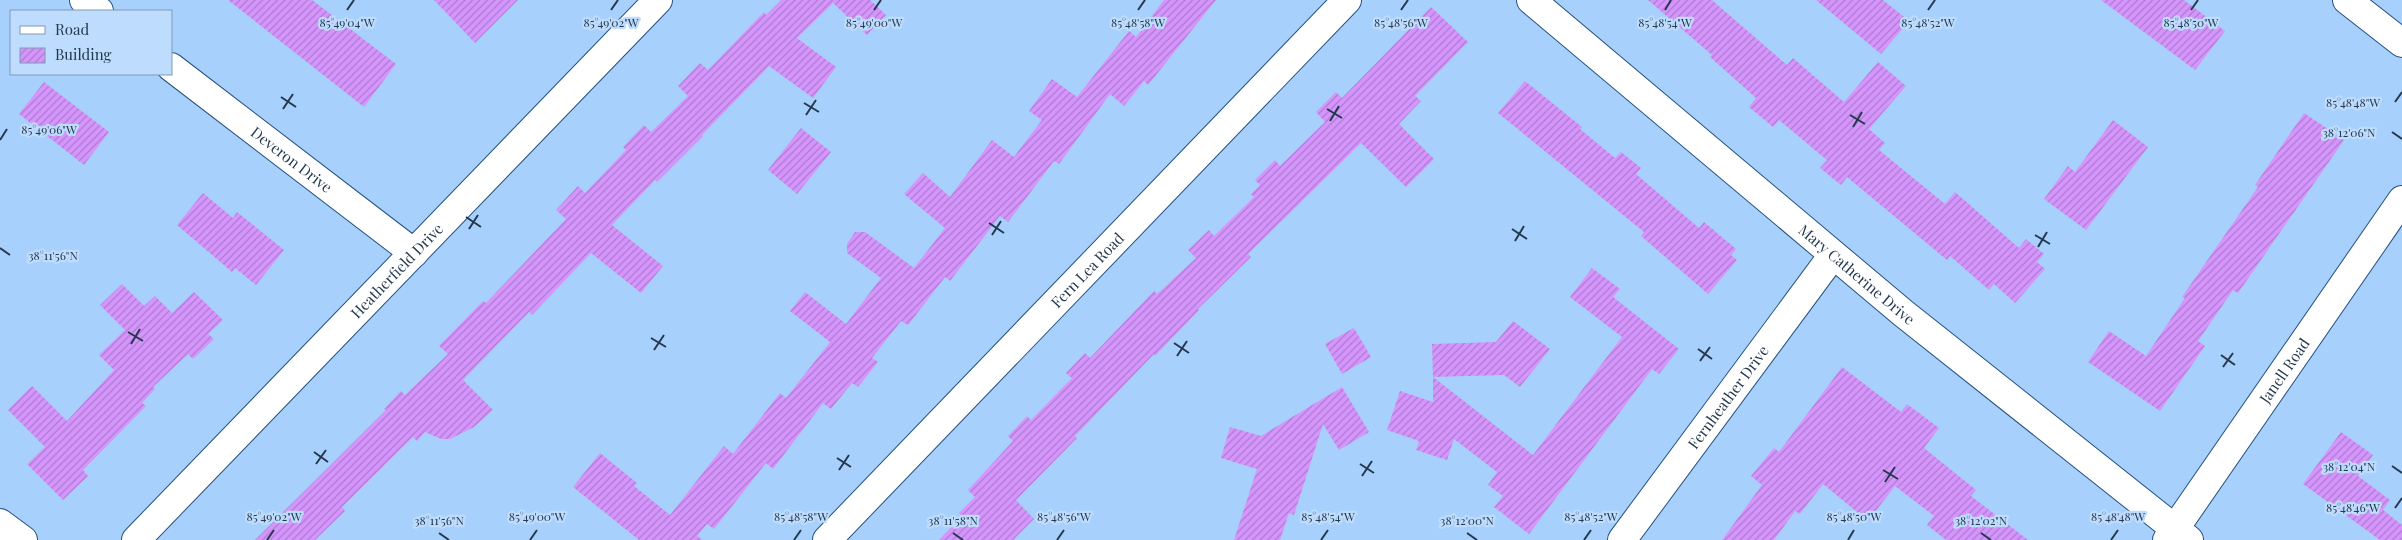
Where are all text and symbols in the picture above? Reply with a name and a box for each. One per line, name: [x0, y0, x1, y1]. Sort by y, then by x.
legend: [10, 10, 172, 75]
text: 85°49'04"W: [319, 14, 375, 30]
text: 85°49'02"W: [583, 14, 639, 30]
text: 85°49'00"W: [846, 14, 902, 30]
text: 85°48'58"W: [1111, 14, 1165, 30]
text: 85°48'56"W: [1374, 14, 1428, 30]
text: 85°48'54"W: [1638, 14, 1692, 30]
text: 85°48'52"W: [1901, 14, 1955, 30]
text: 85°48'50"W: [2164, 14, 2219, 30]
text: Road: [55, 19, 89, 39]
text: Building: [55, 44, 112, 64]
text: 85°48'48"W: [2326, 94, 2380, 110]
text: 85°49'06"W: [21, 121, 77, 137]
street label: Deveron Drive: [247, 122, 336, 197]
text: 38°12'06"N: [2322, 124, 2376, 140]
street label: Heatherfield Drive: [346, 219, 447, 322]
street label: Mary Catherine Drive: [1795, 220, 1919, 329]
street label: Fern Lea Road: [1046, 228, 1128, 312]
text: 38°11'56"N: [28, 247, 78, 263]
street label: Janell Road: [2254, 334, 2314, 408]
street label: Fernheather Drive: [1683, 341, 1773, 453]
text: 38°12'04"N: [2323, 458, 2376, 474]
text: 85°48'46"W: [2326, 499, 2380, 515]
text: 85°49'02"W: [246, 508, 302, 524]
text: 85°49'00"W: [509, 508, 565, 524]
text: 85°48'58"W: [774, 508, 828, 524]
text: 85°48'56"W: [1037, 508, 1091, 524]
text: 85°48'54"W: [1301, 508, 1355, 524]
text: 85°48'52"W: [1564, 508, 1618, 524]
text: 85°48'50"W: [1827, 508, 1882, 524]
text: 85°48'48"W: [2091, 508, 2145, 524]
text: 38°11'56"N: [414, 512, 464, 528]
text: 38°11'58"N: [928, 512, 978, 528]
text: 38°12'00"N: [1440, 512, 1495, 528]
text: 38°12'02"N: [1955, 512, 2008, 528]

